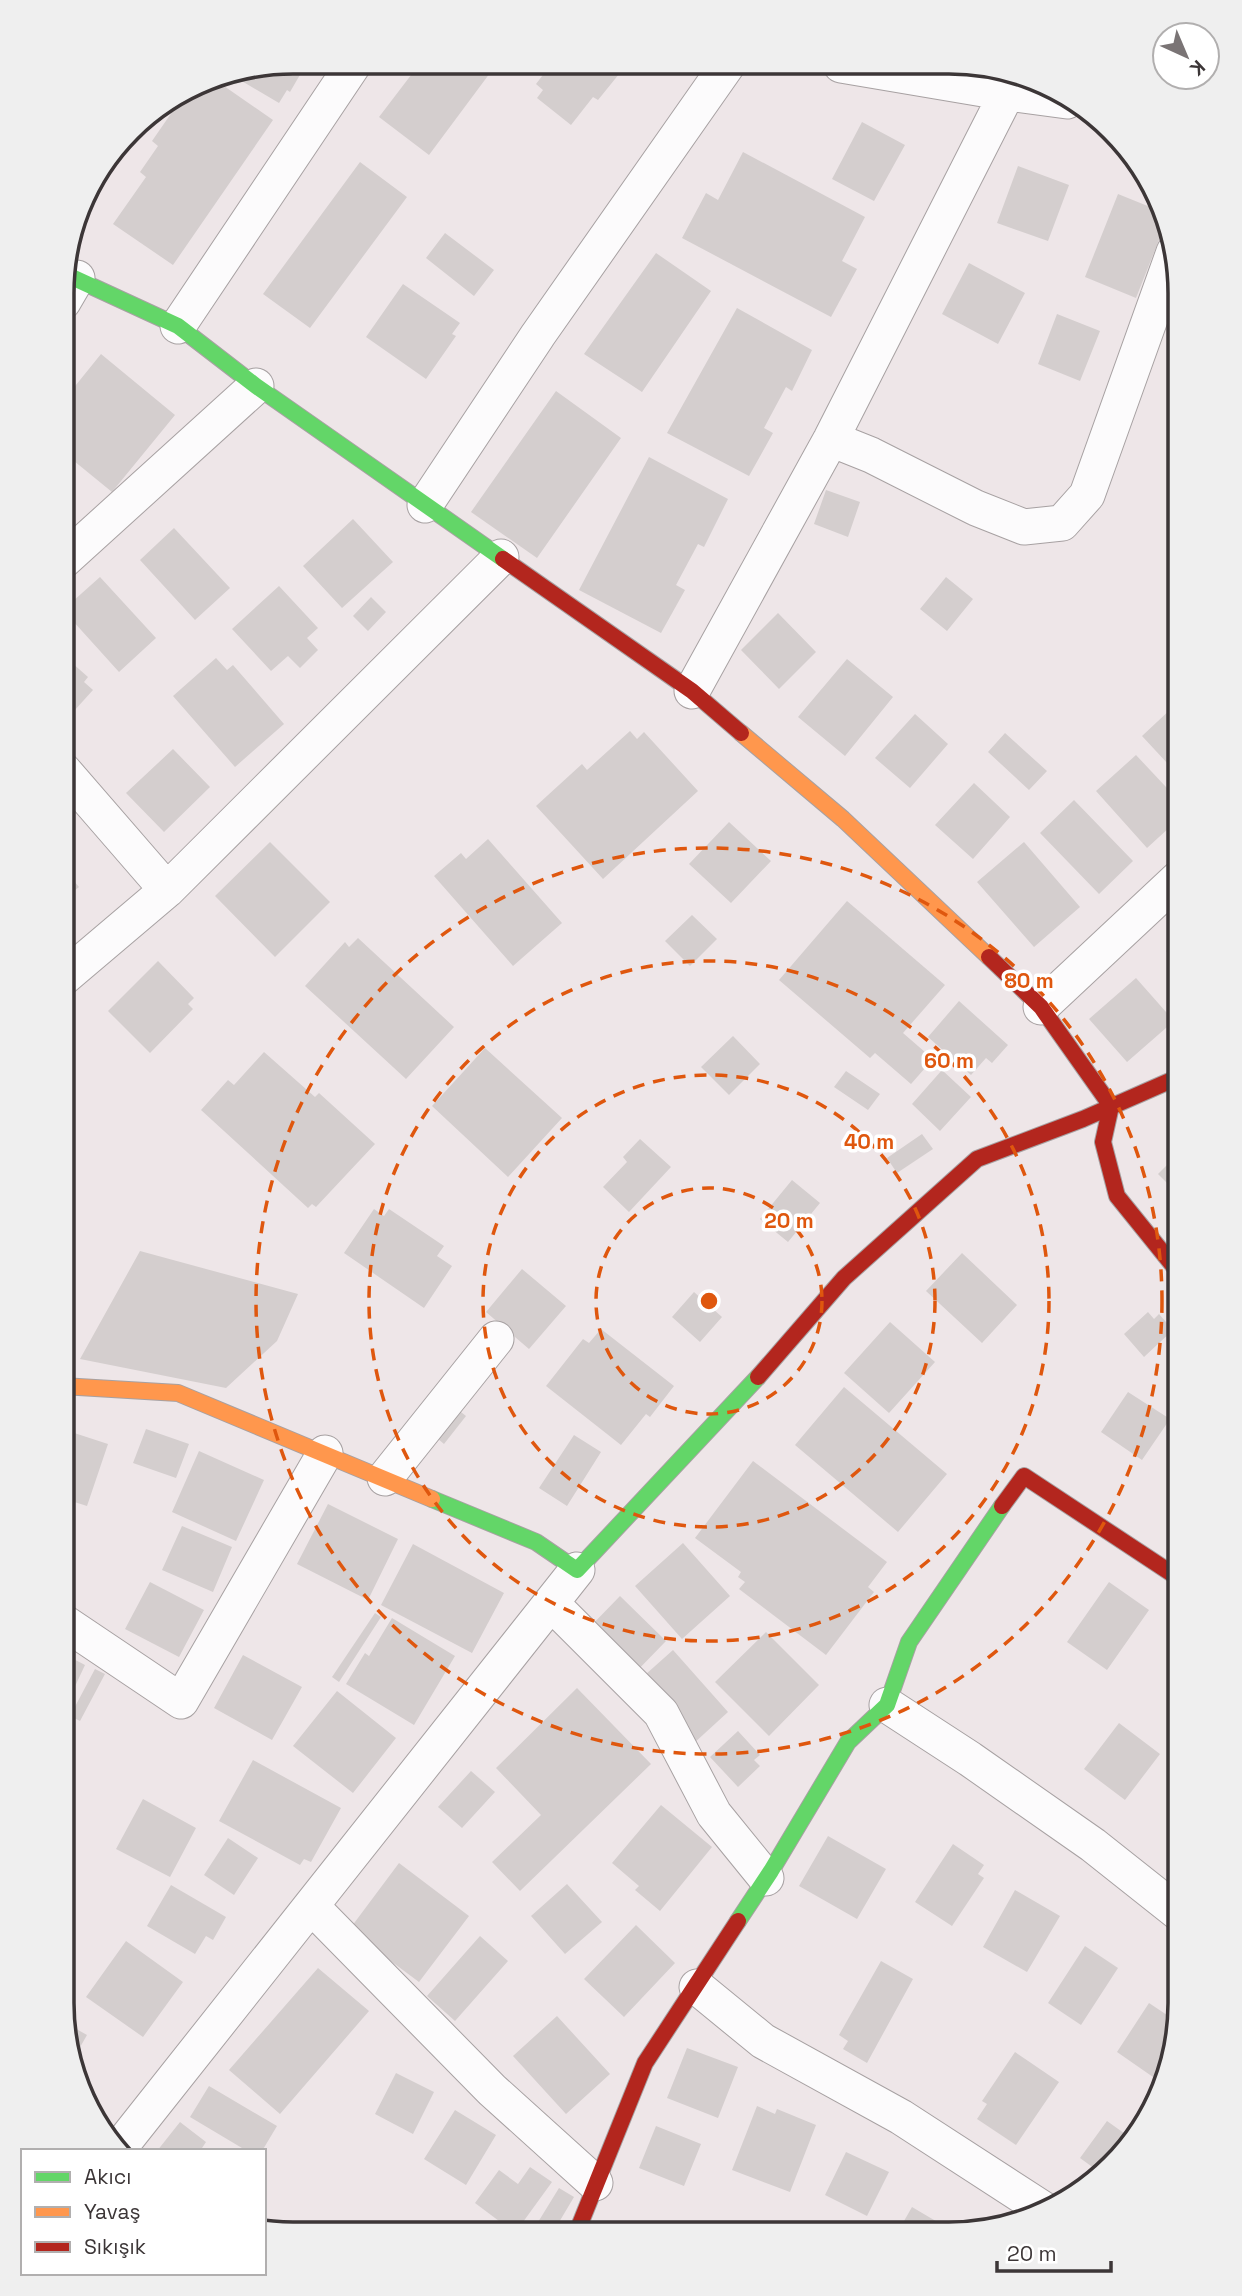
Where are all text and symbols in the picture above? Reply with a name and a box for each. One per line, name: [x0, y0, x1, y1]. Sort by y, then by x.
north arrow: [1151, 21, 1221, 91]
text: K: [1184, 55, 1210, 81]
text: 80 m: [1004, 967, 1054, 994]
text: 60 m: [924, 1047, 974, 1074]
text: 40 m: [844, 1128, 894, 1155]
text: 20 m: [764, 1207, 814, 1234]
centre of rings: [697, 1289, 721, 1313]
legend: [21, 2149, 266, 2275]
text: Akıcı: [84, 2163, 131, 2190]
text: Yavaş: [84, 2198, 141, 2225]
scale bar: [997, 2230, 1111, 2274]
text: Sıkışık: [84, 2233, 146, 2260]
text: 20 m: [1007, 2240, 1057, 2267]

